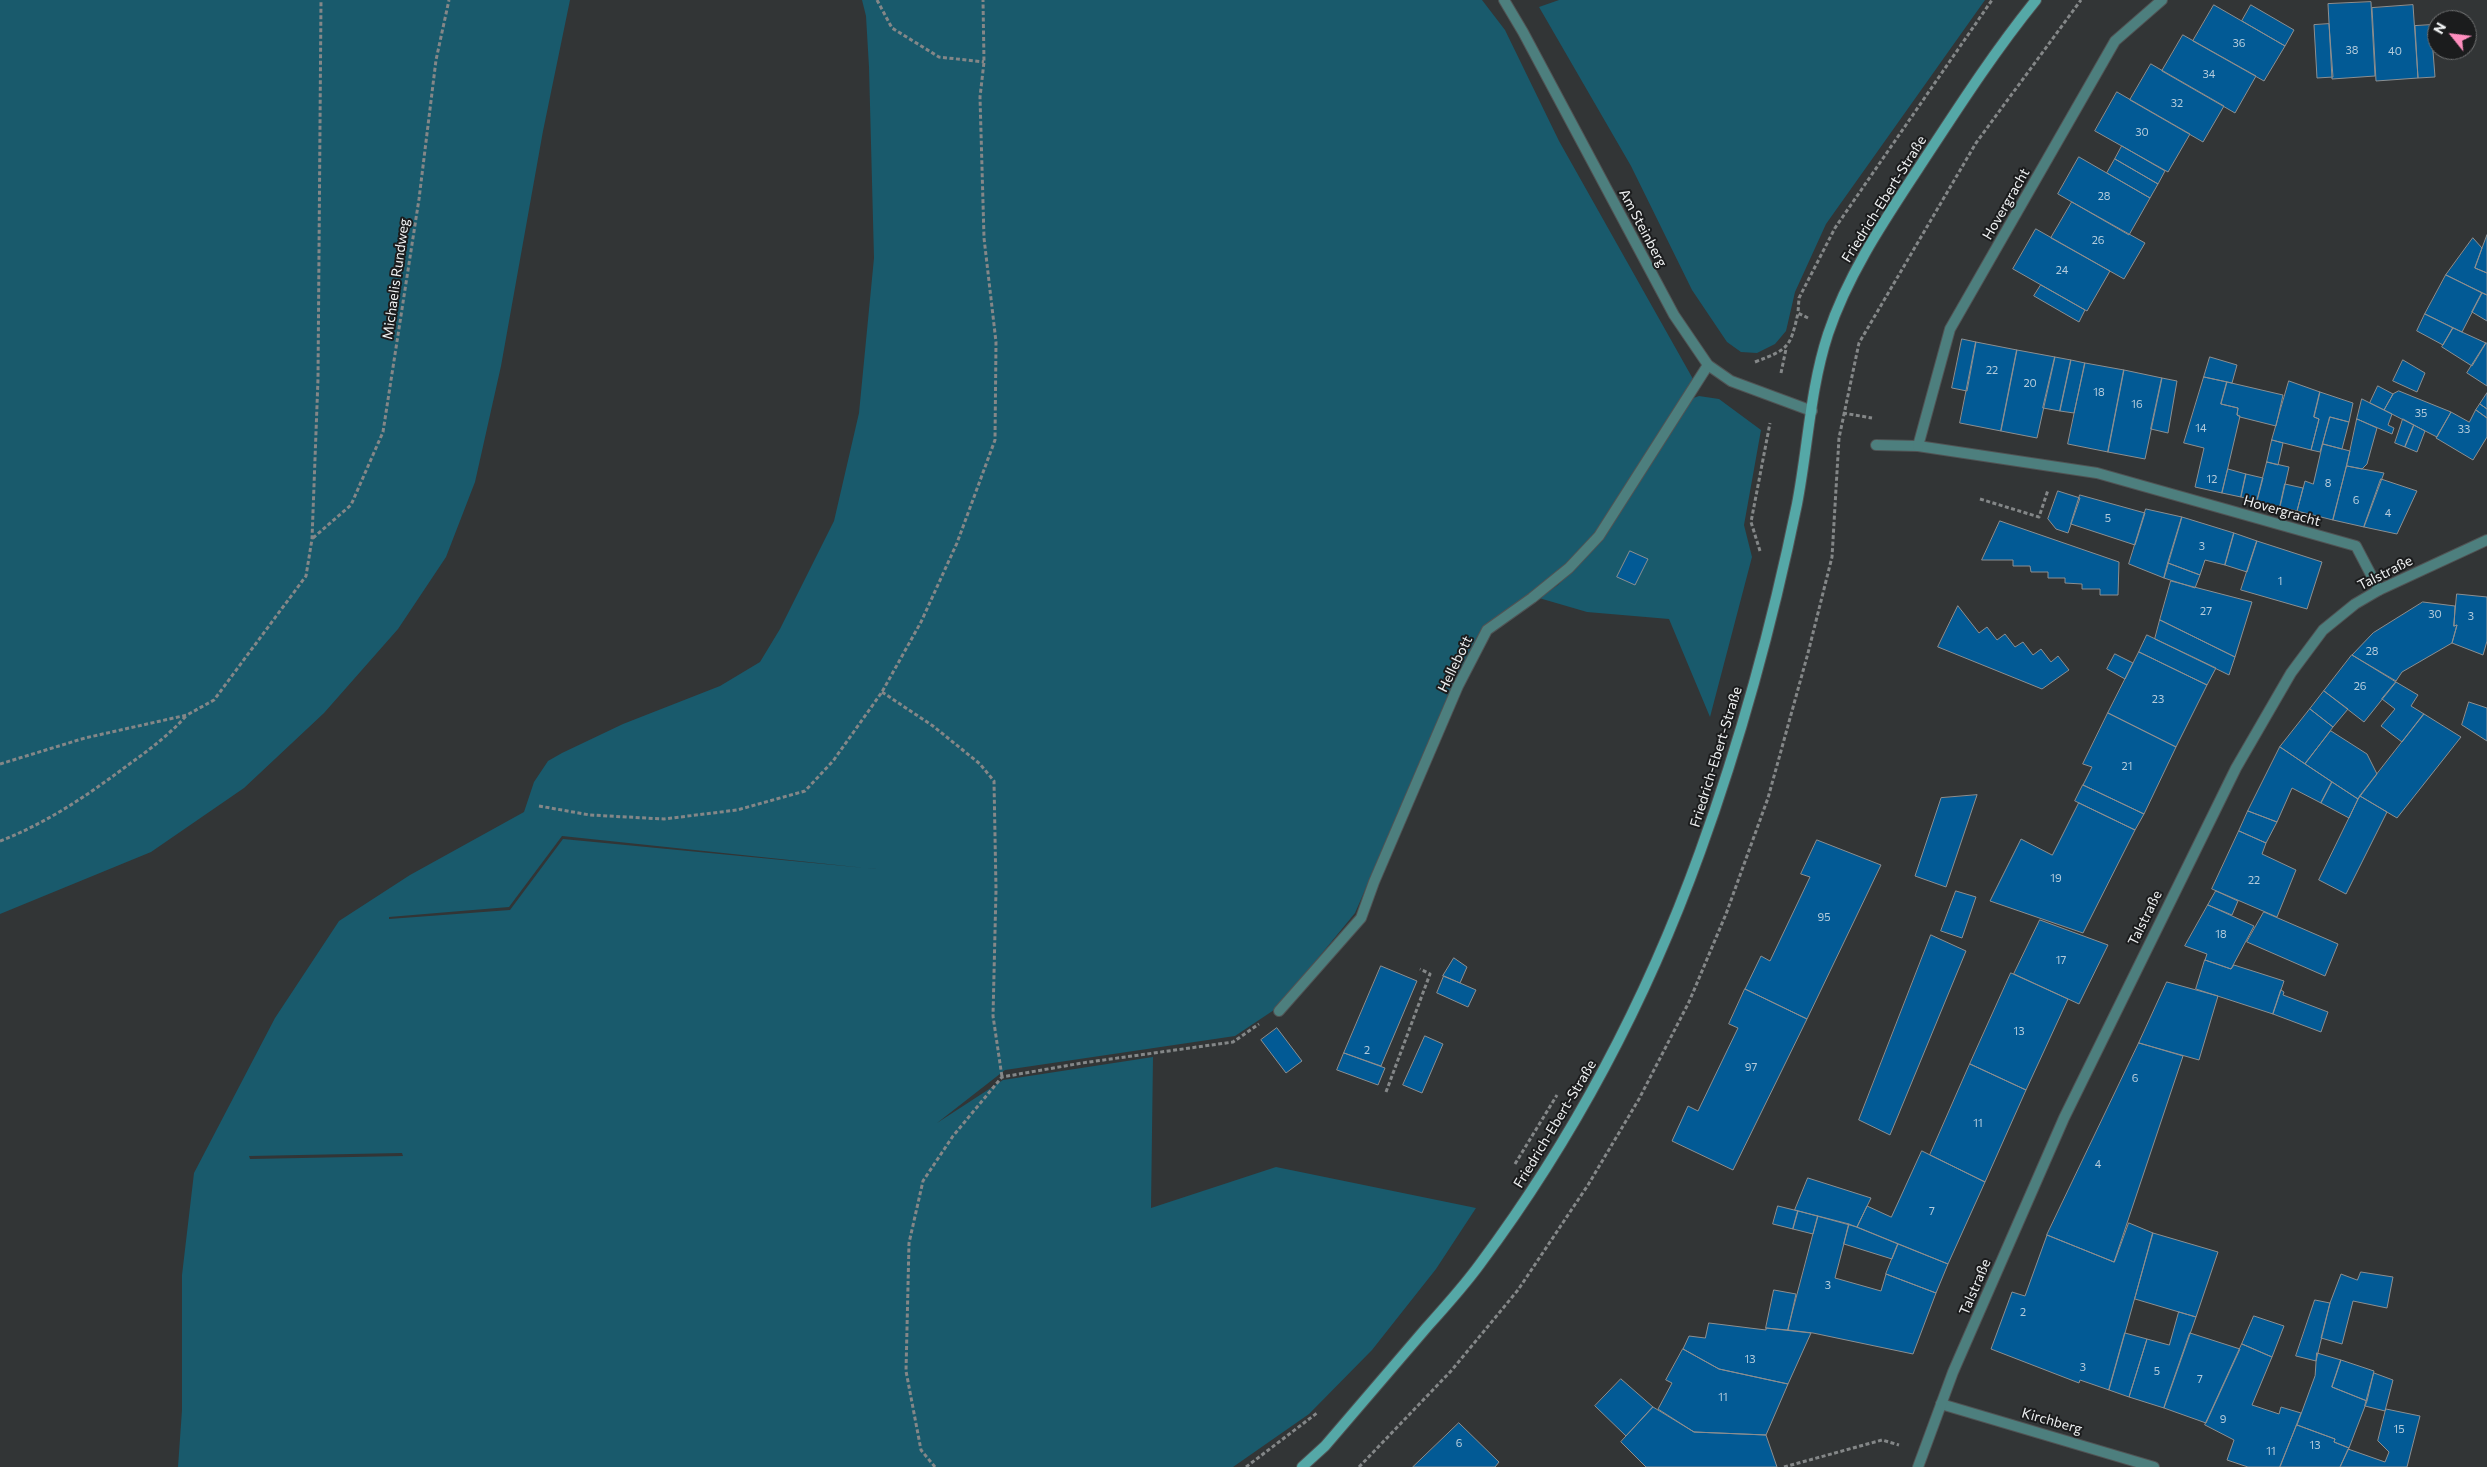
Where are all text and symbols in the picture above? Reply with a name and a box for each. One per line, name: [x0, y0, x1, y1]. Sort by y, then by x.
north arrow: [2427, 10, 2477, 60]
text: N: [2429, 19, 2449, 37]
house number: 36: [2233, 36, 2245, 50]
house number: 38: [2346, 43, 2358, 57]
house number: 40: [2388, 44, 2402, 58]
house number: 34: [2203, 67, 2215, 81]
house number: 32: [2171, 96, 2183, 110]
house number: 30: [2135, 125, 2149, 139]
street label: Friedrich-Ebert-Straße: [1838, 133, 1930, 265]
street label: Hovergracht: [1979, 165, 2033, 243]
street label: Am Steinberg: [1615, 186, 1671, 270]
house number: 28: [2098, 189, 2110, 203]
street label: Michaelis Rundweg: [379, 217, 413, 341]
house number: 26: [2092, 233, 2104, 247]
house number: 24: [2056, 263, 2068, 277]
house number: 22: [1986, 363, 1998, 377]
house number: 20: [2023, 376, 2037, 390]
house number: 18: [2093, 385, 2105, 399]
house number: 16: [2131, 397, 2143, 411]
house number: 35: [2415, 406, 2427, 420]
house number: 14: [2195, 421, 2207, 435]
house number: 33: [2458, 422, 2470, 436]
house number: 12: [2207, 472, 2217, 486]
house number: 8: [2325, 476, 2331, 490]
street label: Hovergracht: [2241, 492, 2323, 530]
house number: 6: [2353, 493, 2359, 507]
house number: 4: [2385, 506, 2391, 520]
house number: 5: [2105, 511, 2111, 525]
house number: 3: [2199, 539, 2205, 553]
street label: Talstraße: [2355, 552, 2415, 594]
house number: 1: [2278, 574, 2282, 588]
house number: 27: [2200, 604, 2212, 618]
house number: 30: [2428, 607, 2442, 621]
house number: 3: [2468, 609, 2474, 623]
street label: Hellebott: [1434, 633, 1476, 695]
house number: 28: [2366, 644, 2378, 658]
house number: 26: [2354, 679, 2366, 693]
street label: Friedrich-Ebert-Straße: [1687, 685, 1745, 829]
house number: 23: [2152, 692, 2164, 706]
house number: 21: [2122, 759, 2132, 773]
house number: 19: [2050, 871, 2062, 885]
house number: 22: [2248, 873, 2260, 887]
street label: Talstraße: [2124, 888, 2166, 948]
house number: 95: [1818, 910, 1830, 924]
house number: 18: [2215, 927, 2227, 941]
house number: 17: [2056, 953, 2066, 967]
house number: 13: [2014, 1024, 2024, 1038]
house number: 2: [1364, 1043, 1370, 1057]
street label: Friedrich-Ebert-Straße: [1510, 1057, 1600, 1191]
house number: 97: [1745, 1060, 1757, 1074]
house number: 6: [2132, 1071, 2138, 1085]
house number: 11: [1973, 1116, 1983, 1130]
house number: 4: [2095, 1157, 2101, 1171]
house number: 7: [1929, 1204, 1935, 1218]
street label: Talstraße: [1956, 1256, 1994, 1318]
house number: 3: [1825, 1278, 1831, 1292]
house number: 2: [2020, 1305, 2026, 1319]
house number: 13: [1745, 1352, 1755, 1366]
house number: 3: [2080, 1360, 2086, 1374]
house number: 5: [2154, 1364, 2160, 1378]
house number: 7: [2197, 1372, 2203, 1386]
house number: 11: [1718, 1390, 1728, 1404]
street label: Kirchberg: [2020, 1404, 2084, 1438]
house number: 9: [2220, 1412, 2226, 1426]
house number: 15: [2393, 1422, 2405, 1436]
house number: 6: [1456, 1436, 1462, 1450]
house number: 13: [2310, 1438, 2320, 1452]
house number: 11: [2266, 1444, 2276, 1458]

